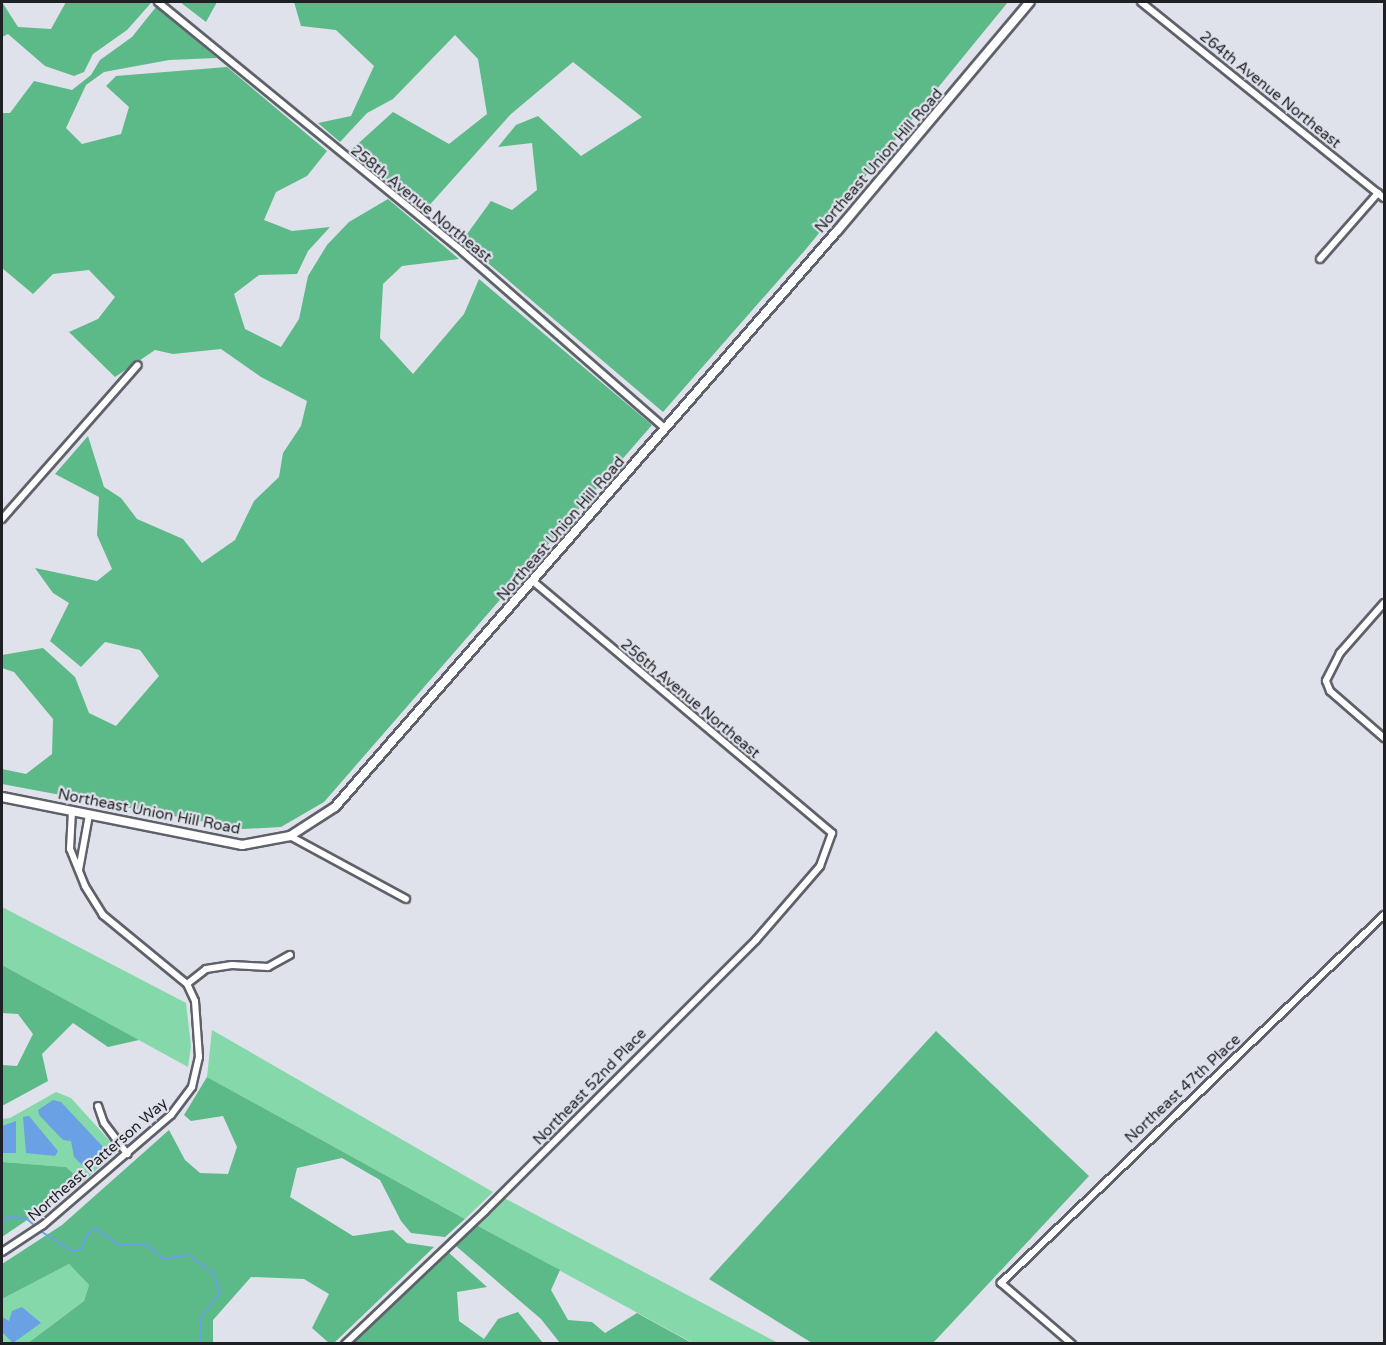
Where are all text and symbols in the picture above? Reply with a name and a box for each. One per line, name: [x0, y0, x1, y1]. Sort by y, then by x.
street label: 264th Avenue Northeast: [1196, 28, 1344, 152]
street label: Northeast Union Hill Road: [811, 85, 947, 237]
street label: 258th Avenue Northeast: [347, 142, 495, 266]
street label: Northeast Union Hill Road: [493, 453, 629, 605]
street label: 256th Avenue Northeast: [617, 636, 763, 762]
street label: Northeast Union Hill Road: [56, 785, 242, 839]
street label: Northeast 52nd Place: [530, 1025, 650, 1149]
street label: Northeast 47th Place: [1121, 1031, 1245, 1147]
street label: Northeast Patterson Way: [25, 1094, 171, 1226]

